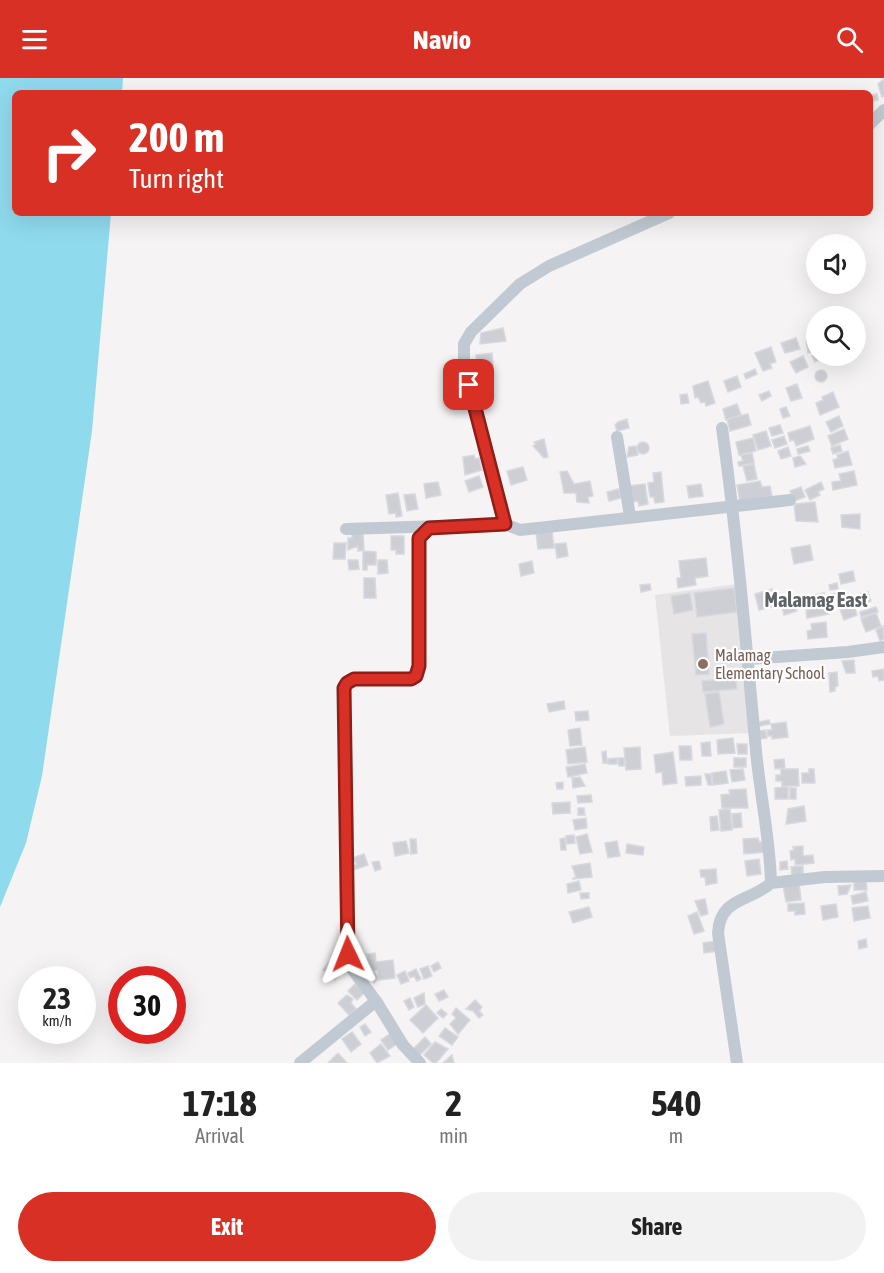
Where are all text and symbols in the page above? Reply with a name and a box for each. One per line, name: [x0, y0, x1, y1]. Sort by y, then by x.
icon: menu: [18, 23, 51, 56]
icon: search: [833, 23, 866, 56]
text: Navio: [413, 24, 471, 55]
text: 200 m: [129, 113, 224, 161]
icon: right: [30, 114, 108, 192]
text: Turn right: [129, 163, 224, 194]
map controls: [806, 234, 866, 366]
button: sound: [806, 234, 866, 294]
button: search: [806, 306, 866, 366]
pin: [443, 359, 494, 410]
icon: arrive: [452, 368, 485, 401]
district label: Malamag East: [765, 588, 868, 611]
place label: Malamag Elementary School: [715, 646, 826, 683]
marker: Malamag Elementary School: [696, 657, 710, 671]
position arrow: [316, 922, 380, 986]
speed limit sign: 30: [108, 966, 186, 1044]
text: 23: [43, 981, 71, 1015]
text: km/h: [42, 1012, 72, 1029]
text: 17:18: [183, 1082, 257, 1124]
text: 2: [445, 1082, 462, 1124]
text: 540: [651, 1082, 701, 1124]
text: Arrival: [195, 1124, 244, 1147]
text: min: [439, 1124, 468, 1147]
text: m: [669, 1124, 683, 1147]
button: Exit: [18, 1192, 436, 1261]
button: Share: [448, 1192, 866, 1261]

